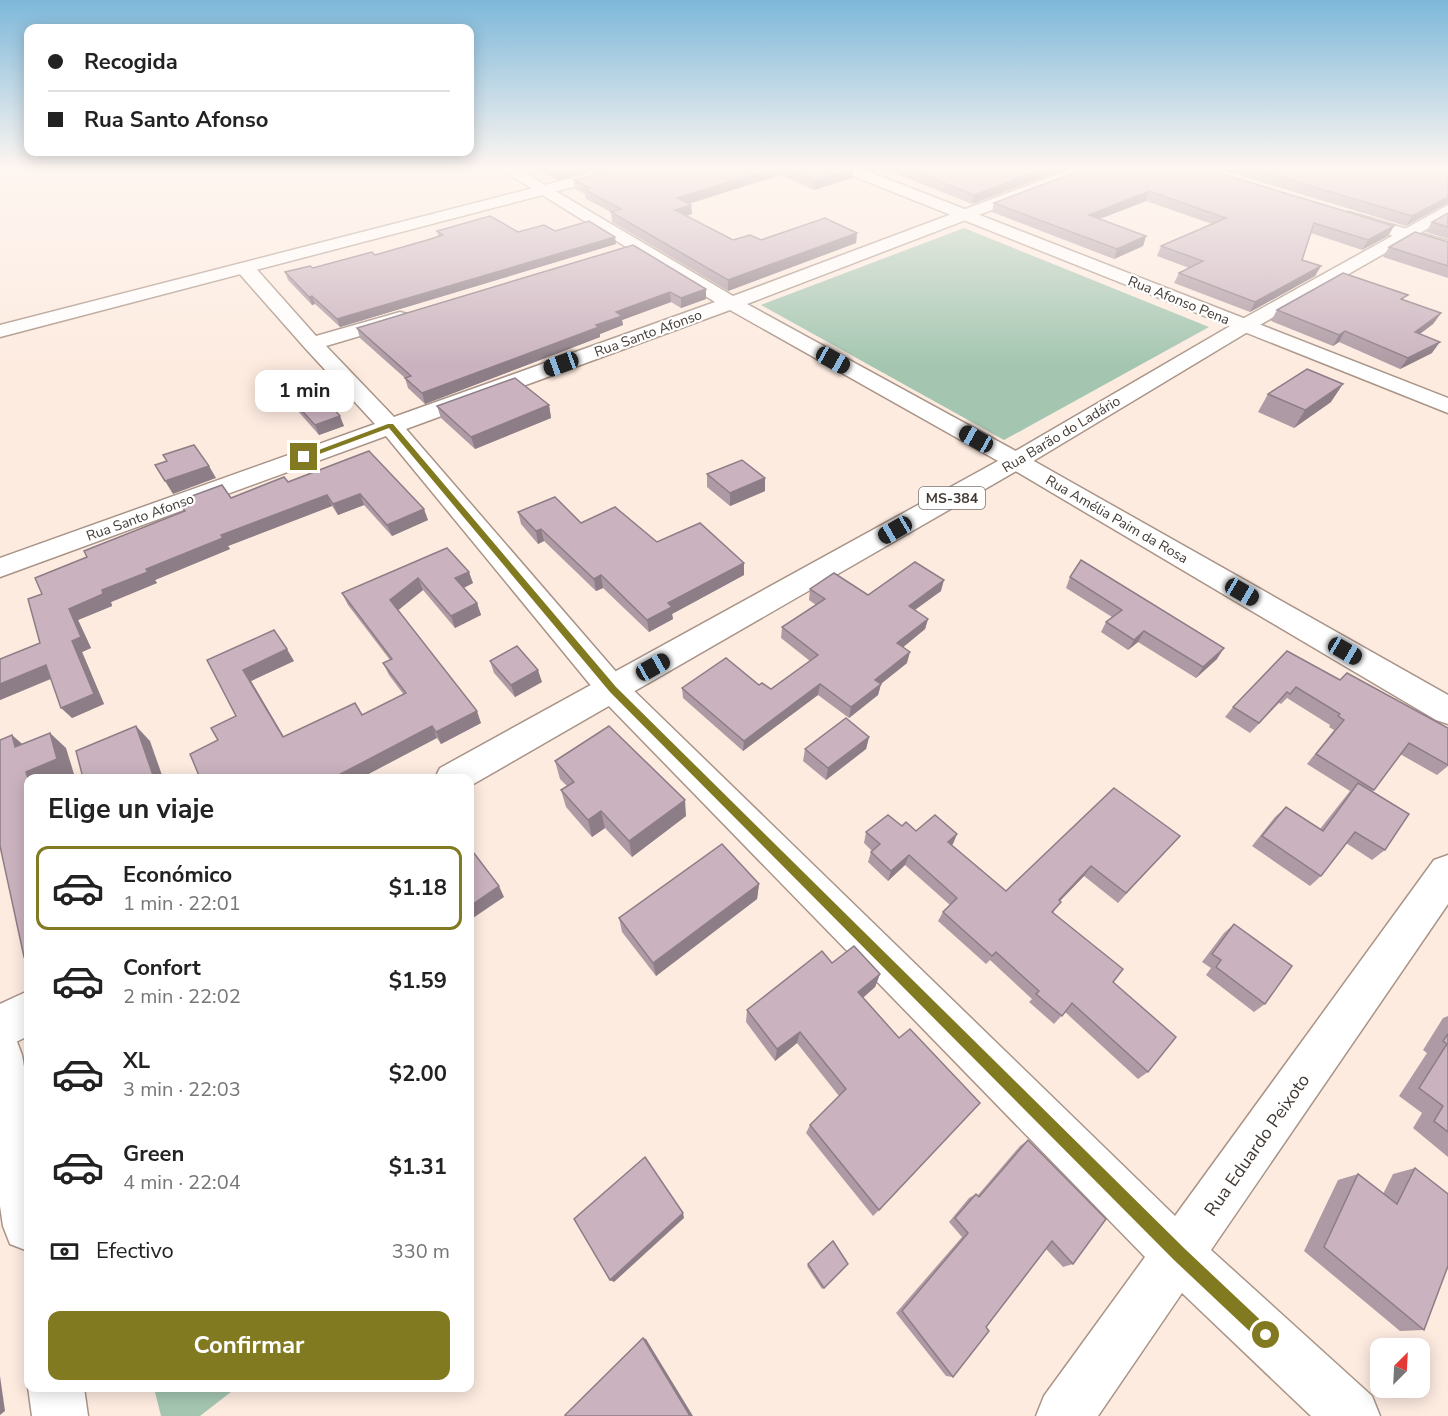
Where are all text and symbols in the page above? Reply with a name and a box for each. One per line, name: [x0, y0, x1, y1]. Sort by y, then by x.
text: Recogida: [84, 47, 178, 77]
text: Rua Santo Afonso: [84, 105, 268, 135]
street label: Rua Afonso Pena: [1125, 271, 1232, 330]
street label: Rua Santo Afonso: [592, 305, 705, 362]
car: [813, 343, 853, 377]
car: [541, 349, 581, 379]
callout: 1 min: [254, 370, 354, 412]
text: 1 min: [279, 377, 330, 404]
street label: Rua Barão do Ladário: [998, 391, 1124, 477]
car: [956, 422, 996, 456]
route end: [290, 443, 317, 470]
street label: Rua Amélia Paim da Rosa: [1042, 471, 1191, 568]
road number: MS-384: [919, 487, 985, 509]
street label: Rua Santo Afonso: [84, 489, 197, 546]
car: [875, 513, 915, 547]
car: [1222, 575, 1262, 609]
car: [1325, 634, 1365, 668]
car: [633, 650, 673, 684]
text: Elige un viaje: [48, 791, 214, 828]
text: Económico: [123, 860, 232, 890]
icon: car: [51, 861, 105, 915]
text: $1.18: [389, 873, 447, 903]
text: 1 min · 22:01: [123, 890, 241, 917]
text: Confort: [123, 953, 201, 983]
icon: car: [51, 954, 105, 1008]
text: $1.59: [389, 966, 447, 996]
text: 2 min · 22:02: [123, 983, 241, 1010]
text: XL: [123, 1046, 150, 1076]
icon: car: [51, 1047, 105, 1101]
text: $2.00: [389, 1059, 447, 1089]
street label: Rua Eduardo Peixoto: [1199, 1069, 1315, 1221]
text: 3 min · 22:03: [123, 1076, 241, 1103]
text: Green: [123, 1139, 184, 1169]
icon: car: [51, 1140, 105, 1194]
text: $1.31: [389, 1152, 447, 1182]
text: 4 min · 22:04: [123, 1169, 241, 1196]
icon: cash: [48, 1235, 81, 1268]
text: Efectivo: [96, 1236, 174, 1266]
text: 330 m: [392, 1238, 450, 1265]
button: Confirmar: [48, 1311, 450, 1380]
route start: [1252, 1321, 1279, 1348]
north arrow: [1370, 1338, 1430, 1398]
map controls: [1370, 1338, 1430, 1398]

